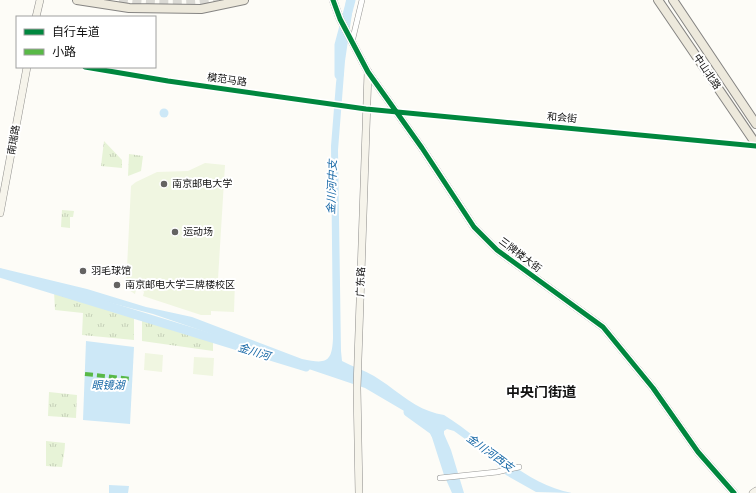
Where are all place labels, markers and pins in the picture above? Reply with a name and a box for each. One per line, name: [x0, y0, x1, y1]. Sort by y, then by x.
place label: 南京邮电大学: [172, 178, 232, 190]
marker: 南京邮电大学: [159, 179, 169, 189]
place label: 运动场: [183, 226, 213, 238]
marker: 运动场: [170, 227, 180, 237]
place label: 羽毛球馆: [91, 265, 131, 277]
marker: 羽毛球馆: [78, 266, 88, 276]
place label: 南京邮电大学三牌楼校区: [125, 279, 235, 291]
marker: 南京邮电大学三牌楼校区: [112, 280, 122, 290]

